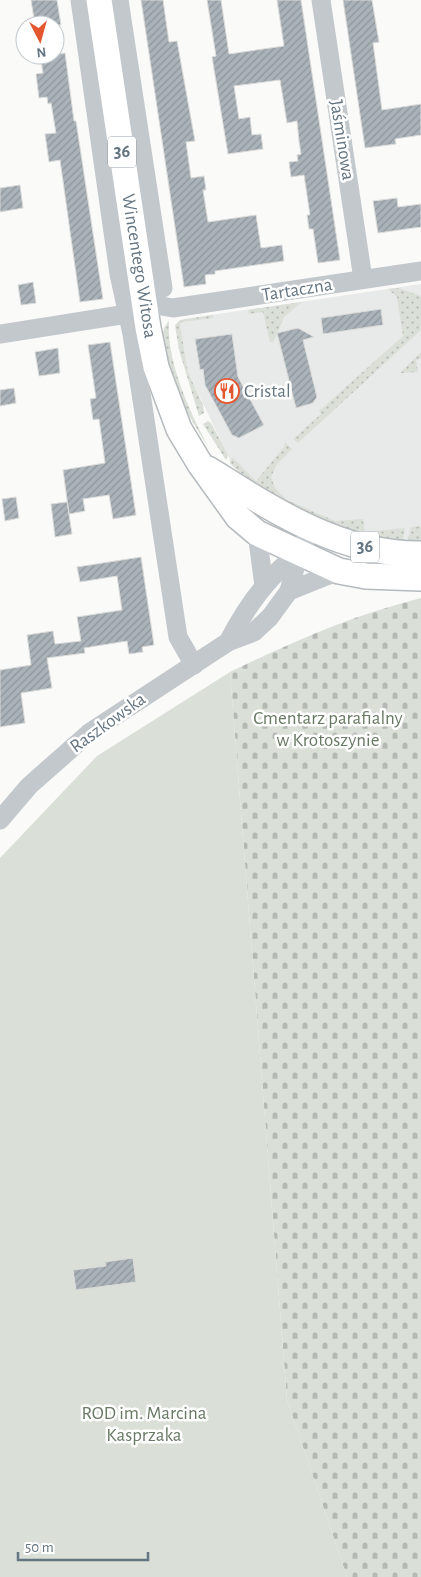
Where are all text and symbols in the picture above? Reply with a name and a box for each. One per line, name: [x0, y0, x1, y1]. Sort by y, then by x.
north arrow: [15, 15, 65, 65]
text: N: [36, 44, 47, 59]
street label: Jaśminowa: [326, 98, 358, 182]
road number: 36: [108, 136, 136, 168]
street label: Wincentego Witosa: [118, 192, 160, 340]
street label: Tartaczna: [260, 275, 334, 305]
restaurant icon: Cristal: [214, 378, 240, 404]
place label: Cristal: [244, 382, 291, 401]
road number: 36: [351, 532, 379, 562]
street label: Raszkowska: [67, 689, 149, 757]
park label: Cmentarz parafialny w Krotoszynie: [253, 709, 403, 750]
park label: ROD im. Marcina Kasprzaka: [81, 1404, 207, 1445]
scale bar: [18, 1530, 148, 1562]
text: 50 m: [25, 1540, 54, 1555]

